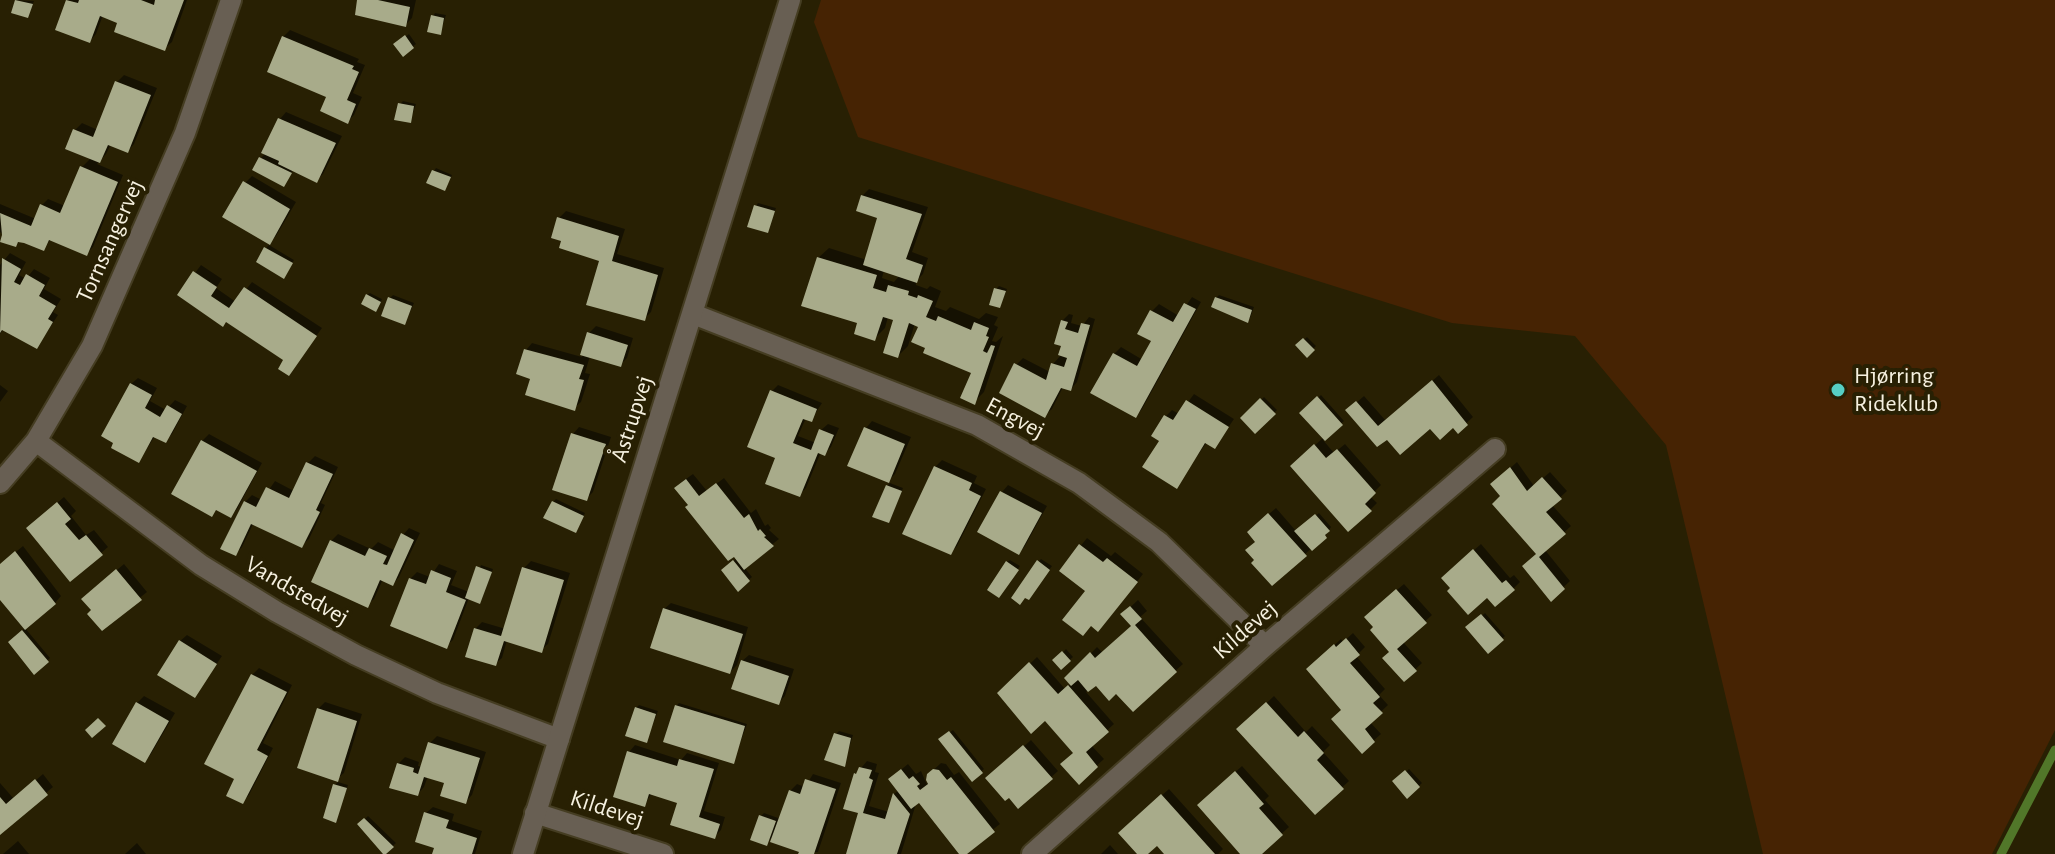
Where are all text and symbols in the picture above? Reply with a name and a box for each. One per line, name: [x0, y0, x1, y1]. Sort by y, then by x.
street label: Tornsangervej: [70, 175, 150, 307]
place label: Hjørring Rideklub: [1854, 362, 1938, 418]
street label: Åstrupvej: [604, 372, 660, 466]
marker: Hjørring Rideklub: [1829, 381, 1847, 399]
street label: Engvej: [981, 391, 1049, 445]
street label: Vandstedvej: [240, 550, 354, 632]
street label: Kildevej: [1207, 594, 1283, 666]
street label: Kildevej: [567, 784, 647, 834]

